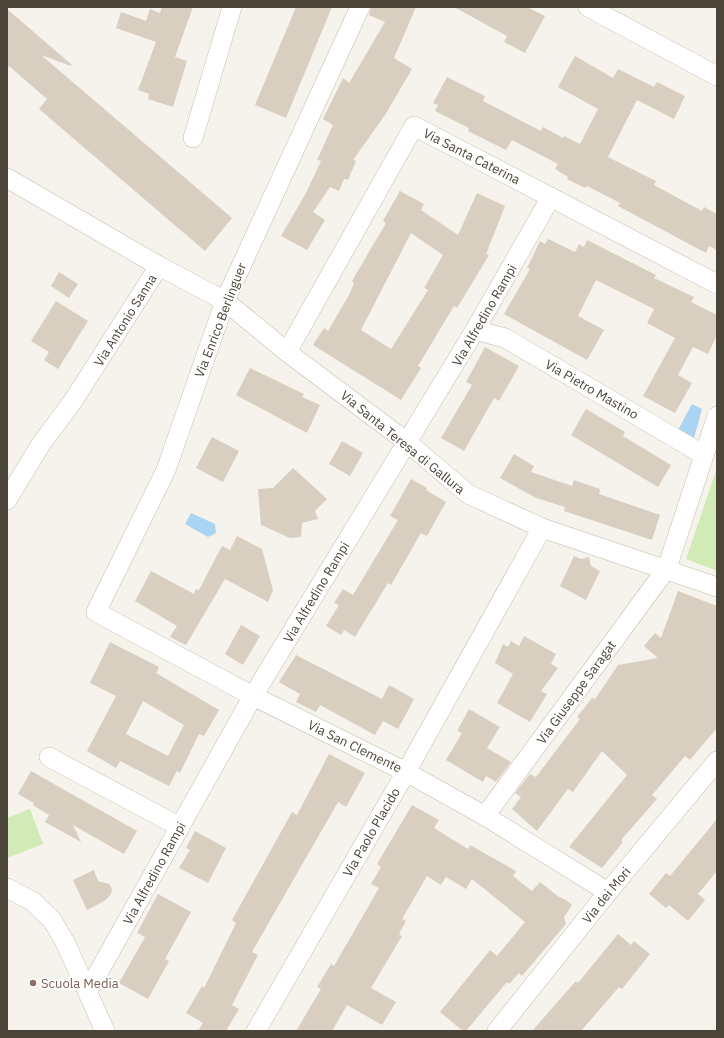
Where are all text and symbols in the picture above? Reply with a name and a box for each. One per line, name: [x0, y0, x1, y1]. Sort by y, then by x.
street label: Via Santa Caterina: [420, 125, 523, 188]
street label: Via Enrico Berlinguer: [191, 260, 250, 380]
street label: Via Alfredino Rampi: [448, 261, 521, 369]
street label: Via Antonio Sanna: [90, 271, 161, 370]
street label: Via Pietro Mastino: [542, 356, 642, 423]
street label: Via Santa Teresa di Gallura: [337, 387, 468, 498]
street label: Via Alfredino Rampi: [280, 539, 353, 646]
street label: Via Giuseppe Saragat: [533, 637, 620, 747]
street label: Via San Clemente: [305, 716, 405, 777]
street label: Via Paolo Placido: [339, 785, 404, 880]
street label: Via Alfredino Rampi: [119, 819, 190, 928]
street label: Via dei Mori: [578, 864, 634, 927]
place label: Scuola Media: [41, 975, 119, 992]
marker: Scuola Media: [28, 978, 38, 988]

